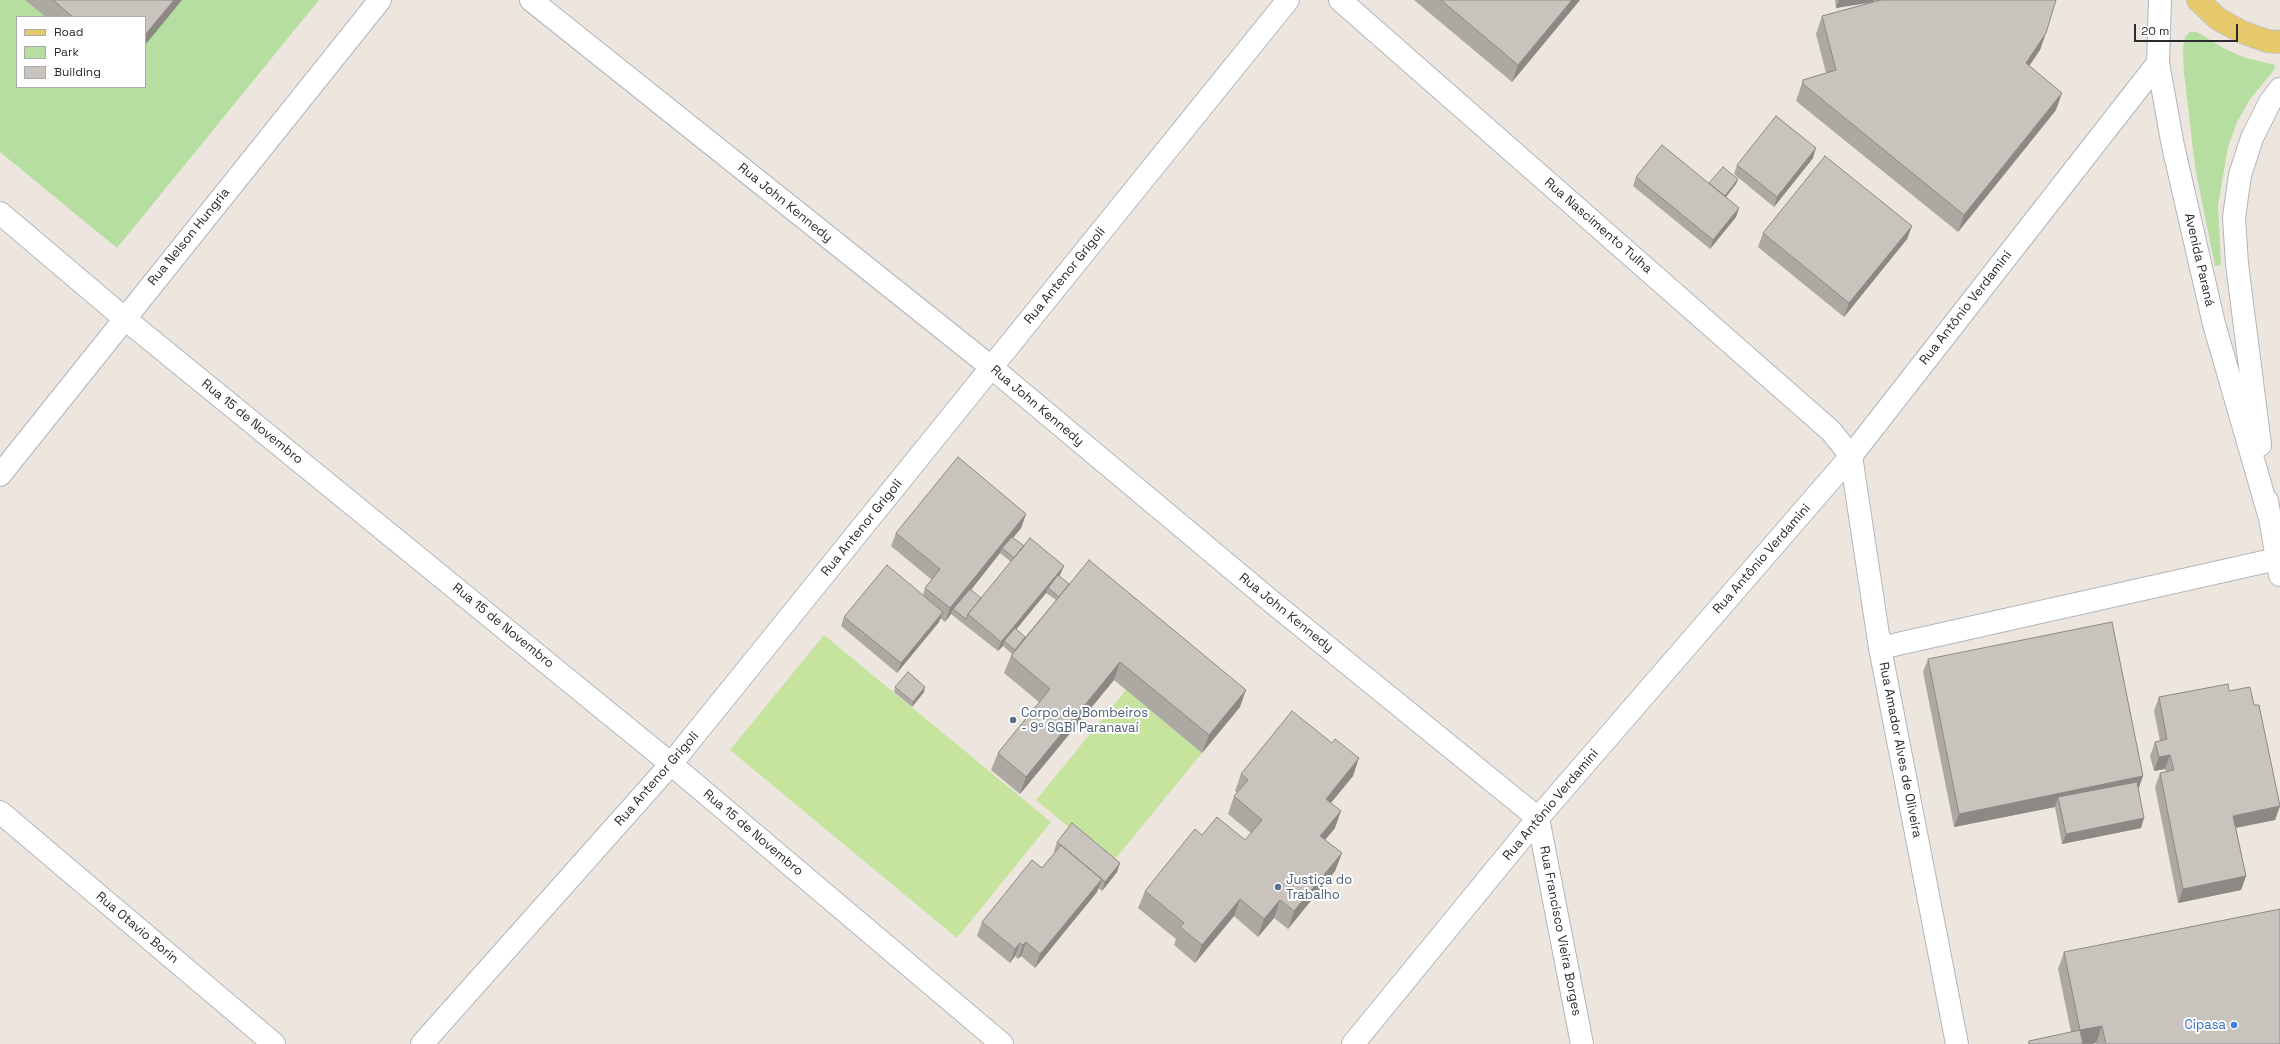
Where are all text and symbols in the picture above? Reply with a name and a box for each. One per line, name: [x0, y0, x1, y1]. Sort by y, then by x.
legend: [16, 16, 146, 88]
scale bar: [2136, 16, 2240, 42]
text: 20 m: [2141, 23, 2169, 39]
text: Road: [54, 24, 83, 40]
text: Park: [54, 44, 79, 60]
text: Building: [54, 64, 101, 80]
street label: Rua John Kennedy: [735, 160, 835, 246]
street label: Rua Nascimento Tulha: [1541, 175, 1655, 277]
street label: Rua Nelson Hungria: [145, 185, 233, 289]
street label: Avenida Paraná: [2181, 212, 2217, 308]
street label: Rua Antenor Grigoli: [1021, 224, 1109, 328]
street label: Rua Antônio Verdamini: [1917, 248, 2015, 368]
street label: Rua John Kennedy: [987, 362, 1087, 450]
street label: Rua 15 de Novembro: [198, 376, 306, 468]
street label: Rua Antenor Grigoli: [818, 476, 906, 580]
street label: Rua Antônio Verdamini: [1710, 501, 1814, 617]
street label: Rua John Kennedy: [1236, 570, 1336, 656]
street label: Rua 15 de Novembro: [449, 580, 557, 672]
street label: Rua Amador Alves de Oliveira: [1875, 661, 1925, 839]
place label: Corpo de Bombeiros - 9º SGBI Paranavaí: [1021, 705, 1148, 736]
marker: Corpo de Bombeiros - 9º SGBI Paranavaí: [1008, 715, 1018, 725]
street label: Rua Antenor Grigoli: [612, 729, 702, 829]
street label: Rua Antônio Verdamini: [1500, 746, 1602, 864]
street label: Rua 15 de Novembro: [700, 787, 806, 879]
street label: Rua Francisco Vieira Borges: [1536, 845, 1584, 1017]
place label: Justiça do Trabalho: [1286, 872, 1352, 903]
marker: Justiça do Trabalho: [1273, 882, 1283, 892]
street label: Rua Otavio Borin: [93, 889, 181, 967]
place label: Cipasa: [2184, 1017, 2226, 1033]
marker: Cipasa: [2229, 1020, 2239, 1030]

